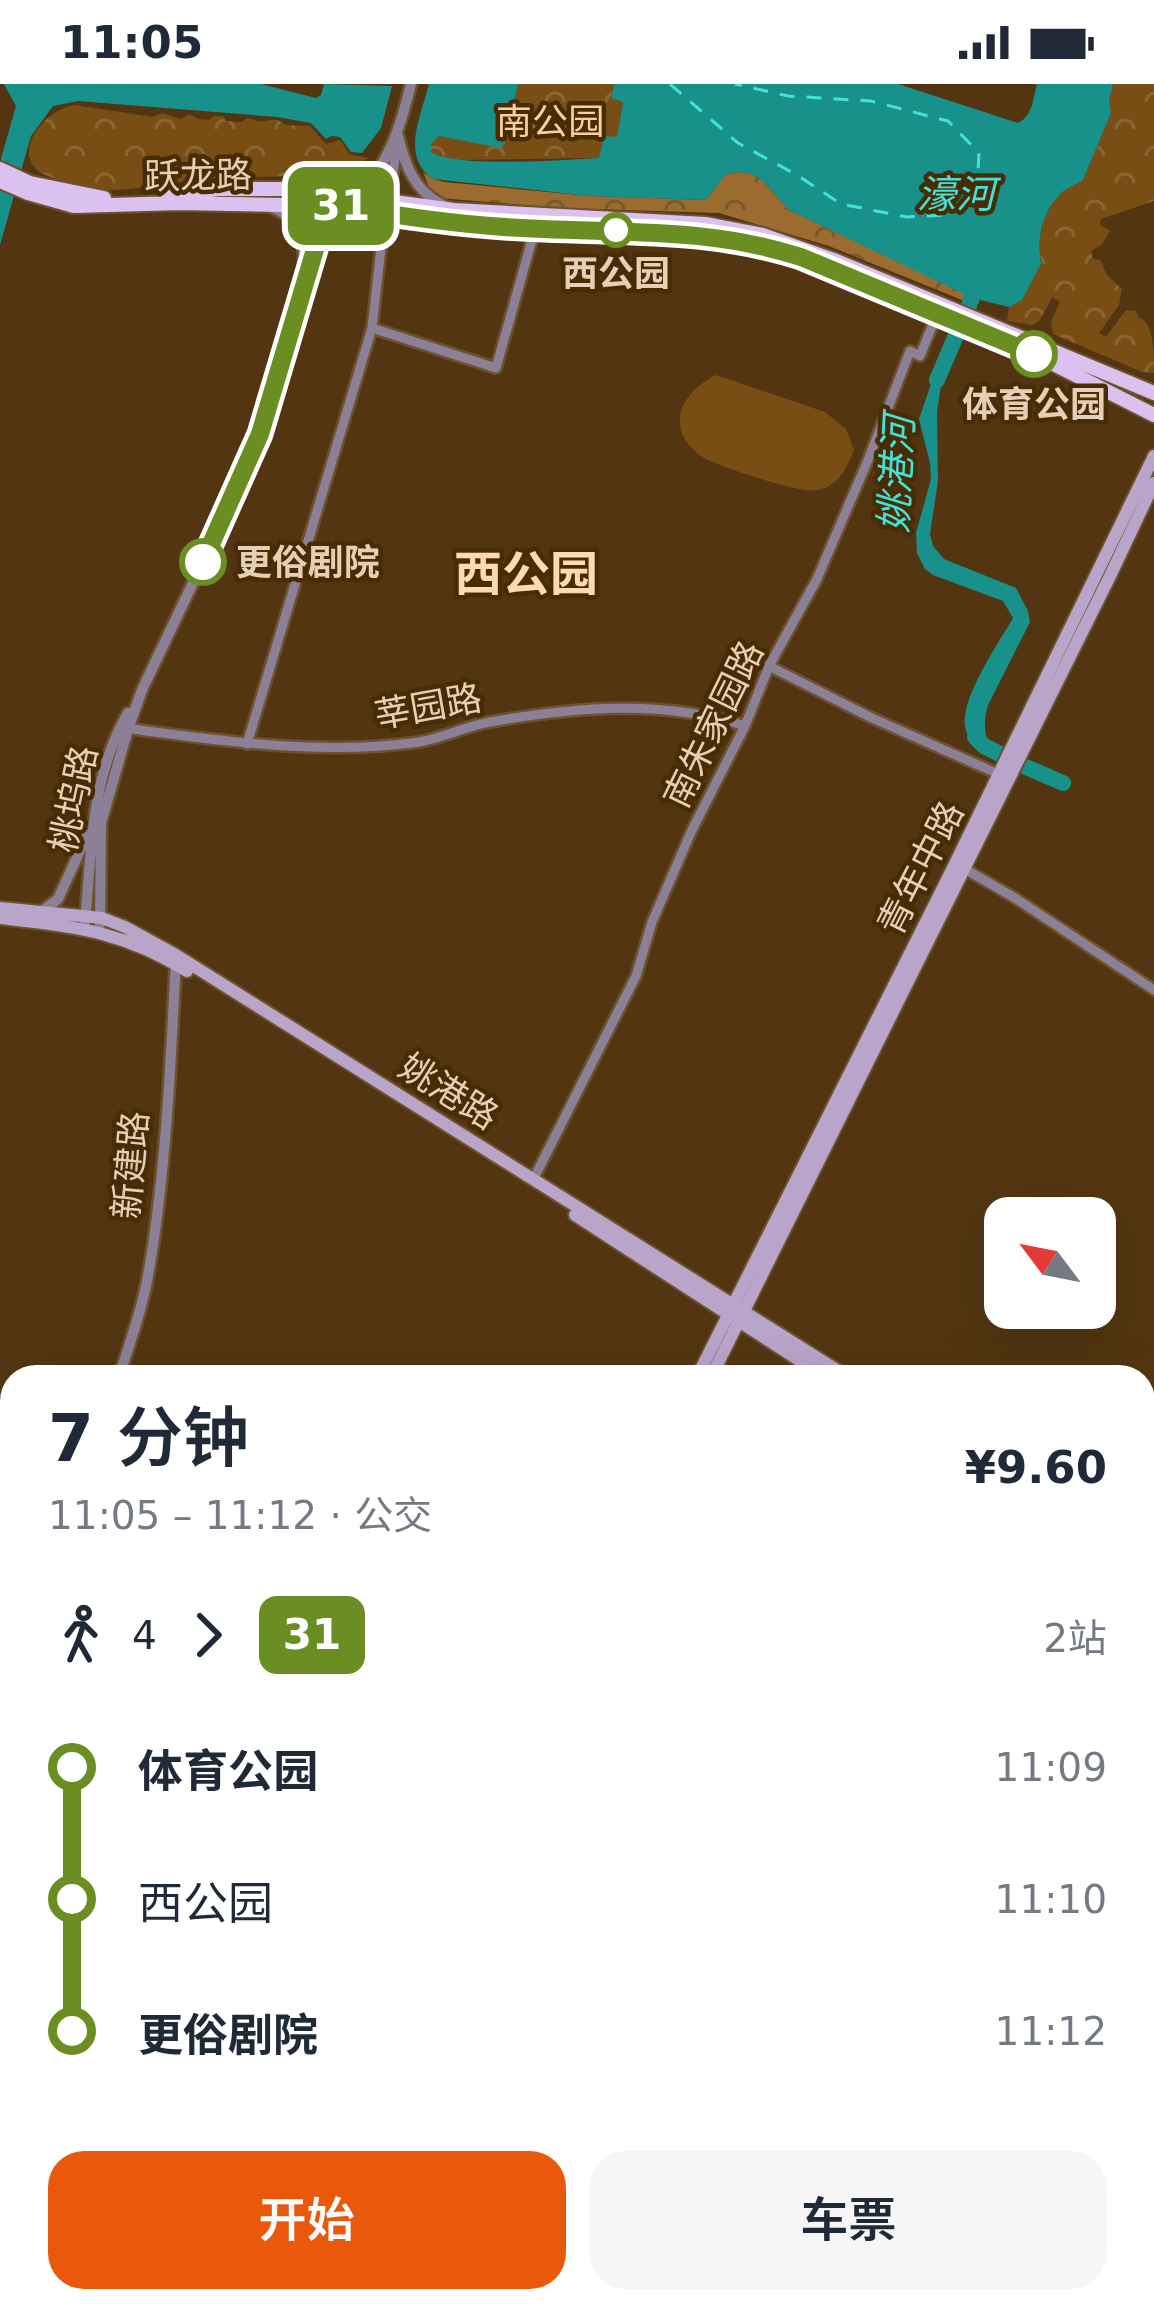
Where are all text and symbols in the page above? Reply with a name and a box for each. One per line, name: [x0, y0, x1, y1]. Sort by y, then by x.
text: 11:05: [60, 16, 203, 69]
park label: 南公园: [496, 101, 604, 142]
street label: 跃龙路: [144, 154, 252, 197]
line badge: 31: [287, 167, 395, 245]
water label: 濠河: [917, 172, 1002, 217]
text: 31: [312, 181, 370, 230]
marker: 西公园: [600, 214, 632, 246]
place label: 西公园: [562, 253, 670, 294]
marker: 体育公园: [1012, 332, 1056, 376]
place label: 体育公园: [962, 384, 1106, 425]
water label: 姚港河: [871, 407, 922, 534]
marker: 更俗剧院: [181, 540, 225, 584]
place label: 更俗剧院: [236, 542, 380, 583]
district label: 西公园: [454, 546, 598, 602]
street label: 南朱家园路: [656, 634, 771, 814]
street label: 莘园路: [371, 677, 485, 736]
street label: 桃坞路: [42, 742, 105, 856]
street label: 青年中路: [869, 795, 971, 942]
street label: 姚港路: [392, 1045, 505, 1137]
street label: 新建路: [105, 1109, 156, 1221]
north arrow: [984, 1197, 1116, 1329]
map controls: [984, 1197, 1116, 1329]
text: 7 分钟: [48, 1400, 249, 1477]
text: ¥9.60: [965, 1441, 1107, 1494]
text: 11:05 – 11:12 · 公交: [48, 1493, 432, 1538]
icon: walk: [48, 1602, 114, 1668]
icon: forward: [175, 1602, 241, 1668]
text: 31: [283, 1610, 341, 1659]
text: 4: [132, 1613, 157, 1658]
text: 2站: [1043, 1616, 1107, 1661]
text: 体育公园: [138, 1745, 318, 1798]
text: 11:09: [995, 1745, 1107, 1790]
text: 西公园: [138, 1877, 273, 1930]
text: 11:10: [995, 1877, 1107, 1922]
text: 更俗剧院: [138, 2009, 318, 2062]
text: 11:12: [995, 2009, 1107, 2054]
button: 开始: [48, 2151, 566, 2289]
button: 车票: [590, 2151, 1107, 2289]

